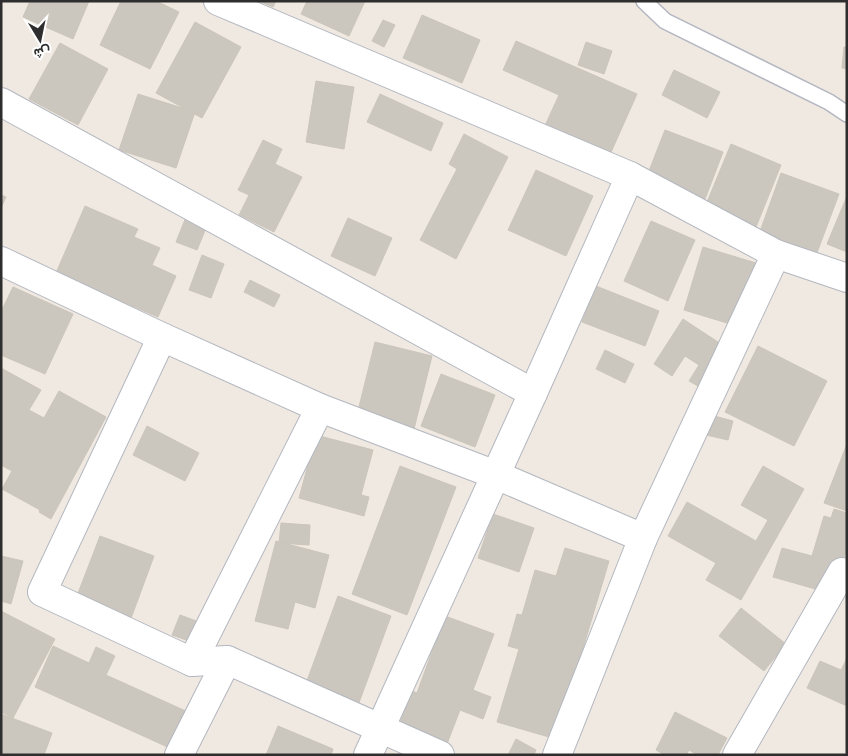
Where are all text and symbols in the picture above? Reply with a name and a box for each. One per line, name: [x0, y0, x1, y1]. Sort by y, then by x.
north arrow: [15, 15, 65, 65]
text: ش: [32, 42, 52, 62]

